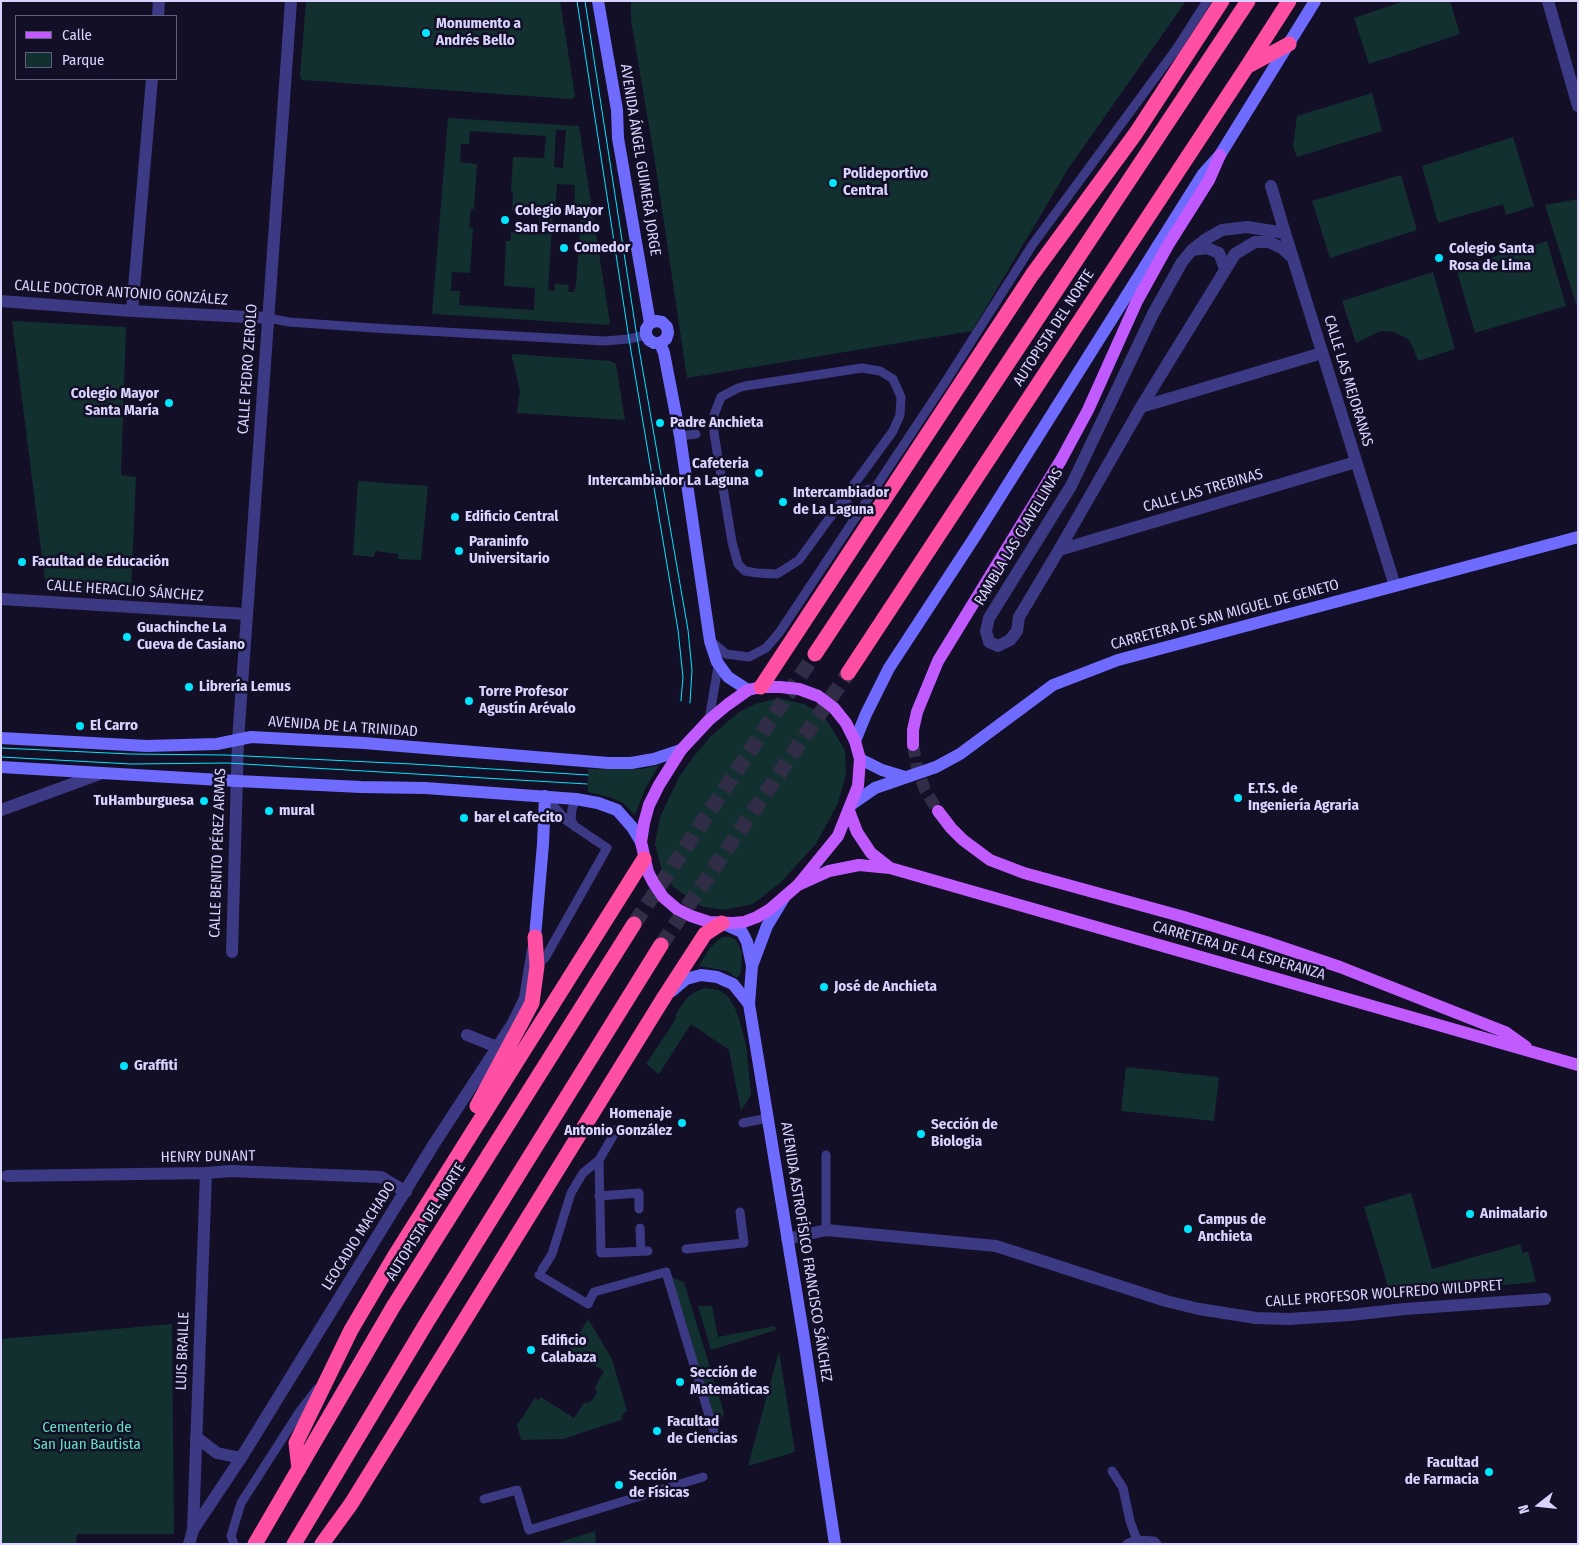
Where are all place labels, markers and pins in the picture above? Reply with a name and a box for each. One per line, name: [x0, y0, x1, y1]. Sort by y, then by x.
place label: Monumento a Andrés Bello: [436, 15, 521, 50]
marker: Monumento a Andrés Bello: [420, 27, 432, 39]
place label: Polideportivo Central: [843, 165, 928, 200]
marker: Polideportivo Central: [827, 177, 839, 189]
place label: Colegio Mayor San Fernando: [515, 202, 603, 237]
marker: Colegio Mayor San Fernando: [499, 214, 511, 226]
place label: Comedor: [574, 239, 630, 257]
place label: Colegio Santa Rosa de Lima: [1449, 240, 1534, 275]
marker: Comedor: [558, 242, 570, 254]
marker: Colegio Santa Rosa de Lima: [1433, 252, 1445, 264]
place label: Colegio Mayor Santa María: [71, 385, 159, 420]
marker: Colegio Mayor Santa María: [163, 397, 175, 409]
place label: Padre Anchieta: [670, 414, 763, 432]
marker: Padre Anchieta: [654, 417, 666, 429]
place label: Cafeteria Intercambiador La Laguna: [588, 455, 749, 490]
marker: Cafeteria Intercambiador La Laguna: [753, 467, 765, 479]
place label: Intercambiador de La Laguna: [793, 484, 889, 519]
marker: Intercambiador de La Laguna: [777, 496, 789, 508]
place label: Edificio Central: [465, 508, 558, 526]
marker: Edificio Central: [449, 511, 461, 523]
place label: Paraninfo Universitario: [469, 533, 550, 568]
marker: Paraninfo Universitario: [453, 545, 465, 557]
place label: Facultad de Educación: [32, 553, 169, 571]
marker: Facultad de Educación: [16, 556, 28, 568]
place label: Guachinche La Cueva de Casiano: [137, 619, 245, 654]
marker: Guachinche La Cueva de Casiano: [121, 631, 133, 643]
place label: Librería Lemus: [199, 678, 291, 696]
marker: Librería Lemus: [183, 681, 195, 693]
place label: Torre Profesor Agustín Arévalo: [479, 683, 576, 718]
marker: Torre Profesor Agustín Arévalo: [463, 695, 475, 707]
place label: El Carro: [90, 717, 138, 735]
marker: El Carro: [74, 720, 86, 732]
place label: E.T.S. de Ingeniería Agraria: [1248, 780, 1359, 815]
place label: TuHamburguesa: [94, 792, 194, 810]
marker: E.T.S. de Ingeniería Agraria: [1232, 792, 1244, 804]
marker: TuHamburguesa: [198, 795, 210, 807]
place label: mural: [279, 802, 315, 820]
marker: mural: [263, 805, 275, 817]
place label: bar el cafecito: [474, 809, 563, 827]
marker: bar el cafecito: [458, 812, 470, 824]
place label: José de Anchieta: [834, 978, 937, 996]
marker: José de Anchieta: [818, 981, 830, 993]
place label: Graffiti: [134, 1057, 178, 1075]
marker: Graffiti: [118, 1060, 130, 1072]
place label: Homenaje Antonio González: [564, 1105, 672, 1140]
place label: Sección de Biologia: [931, 1116, 998, 1151]
marker: Homenaje Antonio González: [676, 1117, 688, 1129]
marker: Sección de Biologia: [915, 1128, 927, 1140]
place label: Animalario: [1480, 1205, 1547, 1223]
marker: Animalario: [1464, 1208, 1476, 1220]
place label: Campus de Anchieta: [1198, 1211, 1266, 1246]
marker: Campus de Anchieta: [1182, 1223, 1194, 1235]
place label: Edificio Calabaza: [541, 1332, 597, 1367]
marker: Edificio Calabaza: [525, 1344, 537, 1356]
place label: Sección de Matemáticas: [690, 1364, 769, 1399]
marker: Sección de Matemáticas: [674, 1376, 686, 1388]
place label: Facultad de Ciencias: [667, 1413, 737, 1448]
marker: Facultad de Ciencias: [651, 1425, 663, 1437]
place label: Facultad de Farmacia: [1405, 1454, 1479, 1489]
marker: Facultad de Farmacia: [1483, 1466, 1495, 1478]
place label: Sección de Físicas: [629, 1467, 689, 1502]
marker: Sección de Físicas: [613, 1479, 625, 1491]

